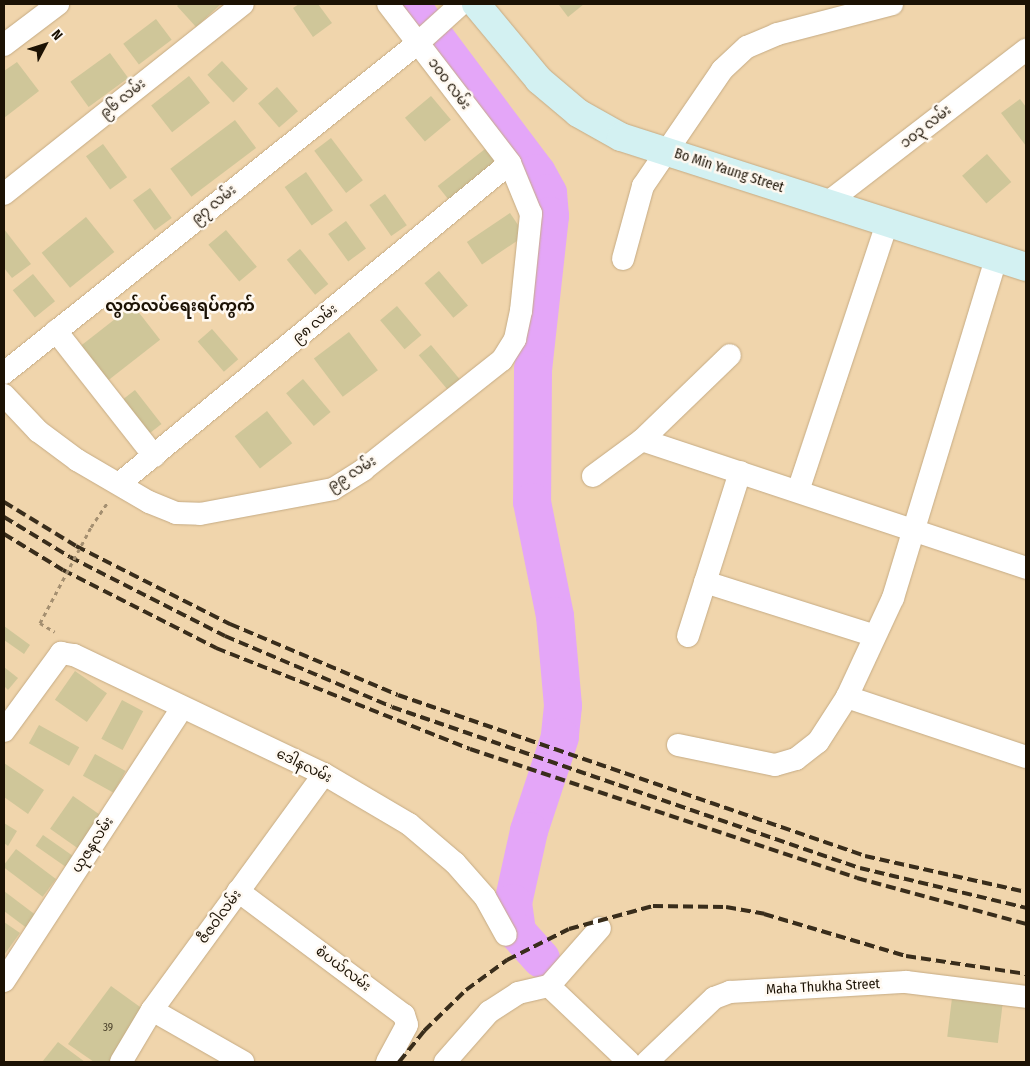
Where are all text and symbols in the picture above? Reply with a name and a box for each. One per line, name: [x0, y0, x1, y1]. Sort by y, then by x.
north arrow: [20, 20, 70, 70]
text: N: [48, 26, 66, 44]
street label: ၁၀၀ လမ်း: [424, 55, 474, 113]
street label: ၉၆ လမ်း: [97, 76, 149, 122]
street label: ၁၀၃ လမ်း: [897, 102, 955, 152]
street label: Bo Min Yaung Street: [672, 145, 786, 197]
street label: ၉၇ လမ်း: [188, 182, 240, 228]
district label: လွတ်လပ်ရေးရပ်ကွက်: [105, 296, 255, 316]
street label: ၉၈ လမ်း: [289, 301, 341, 347]
street label: ၉၉ လမ်း: [325, 453, 379, 495]
street label: ဒေါနလမ်း: [274, 745, 334, 787]
street label: ယုဇနလမ်း: [69, 814, 117, 876]
street label: ဇီဇဝါလမ်း: [195, 887, 245, 947]
street label: စံပယ်လမ်း: [312, 943, 374, 995]
street label: Maha Thukha Street: [766, 976, 880, 998]
house number: 39: [103, 1021, 113, 1035]

